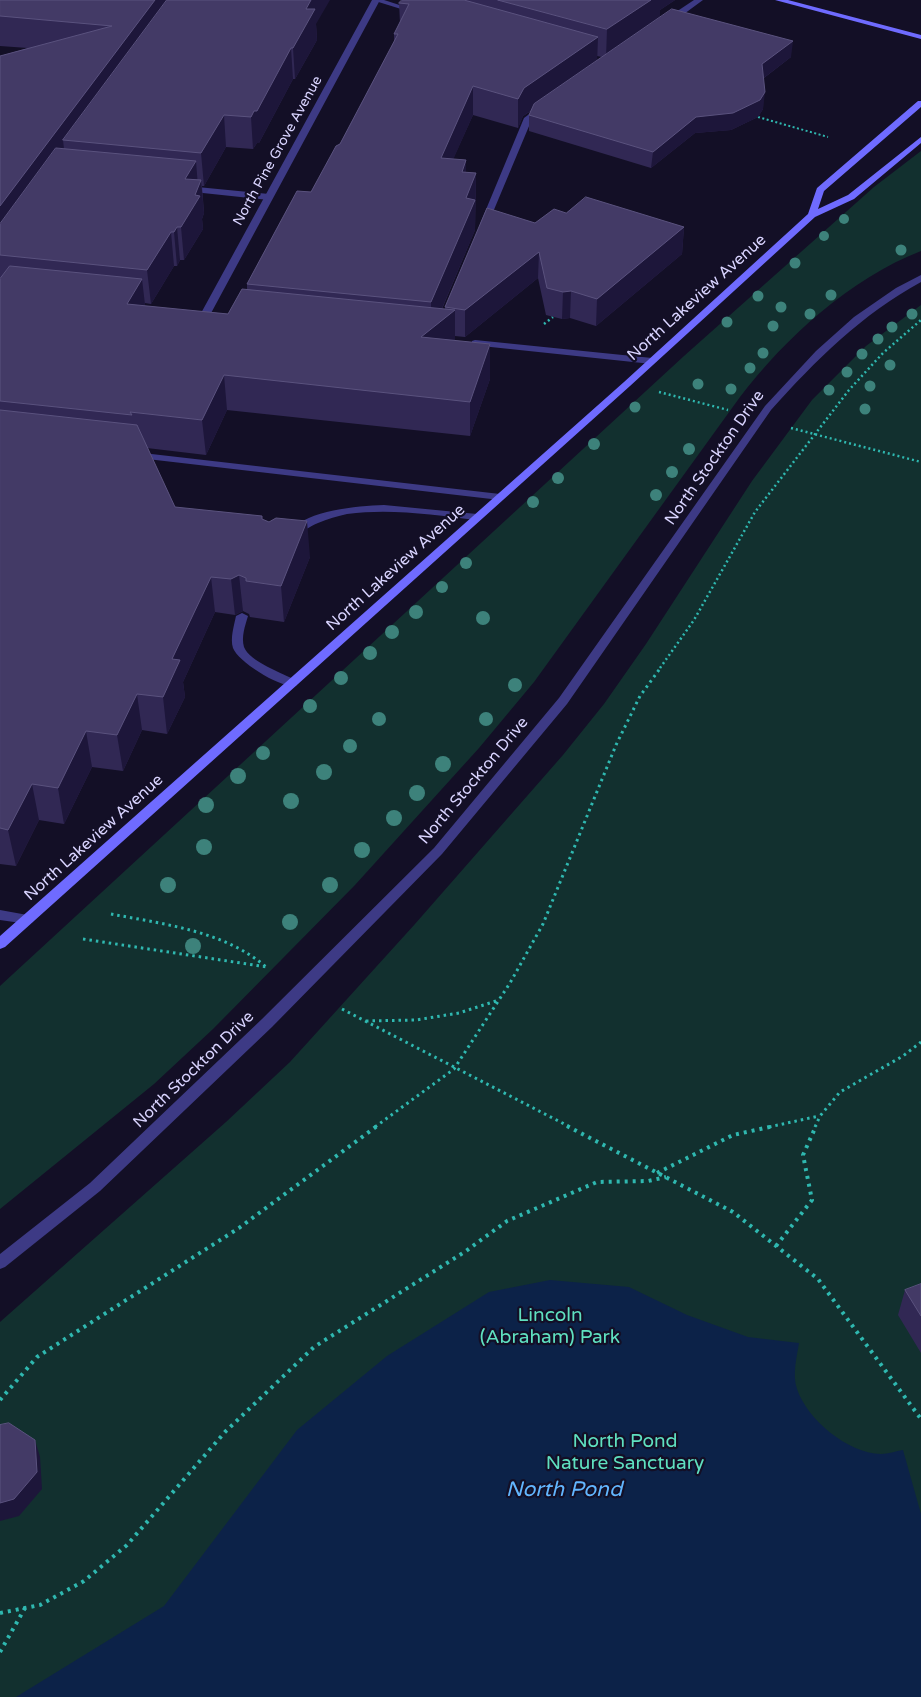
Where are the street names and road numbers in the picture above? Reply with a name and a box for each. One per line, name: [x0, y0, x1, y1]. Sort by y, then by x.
street label: North Pine Grove Avenue: [230, 73, 326, 229]
street label: North Lakeview Avenue: [624, 231, 770, 365]
street label: North Stockton Drive: [661, 387, 769, 529]
street label: North Lakeview Avenue: [323, 501, 469, 635]
street label: North Stockton Drive: [415, 714, 533, 848]
street label: North Lakeview Avenue: [21, 771, 167, 905]
street label: North Stockton Drive: [130, 1008, 258, 1132]

